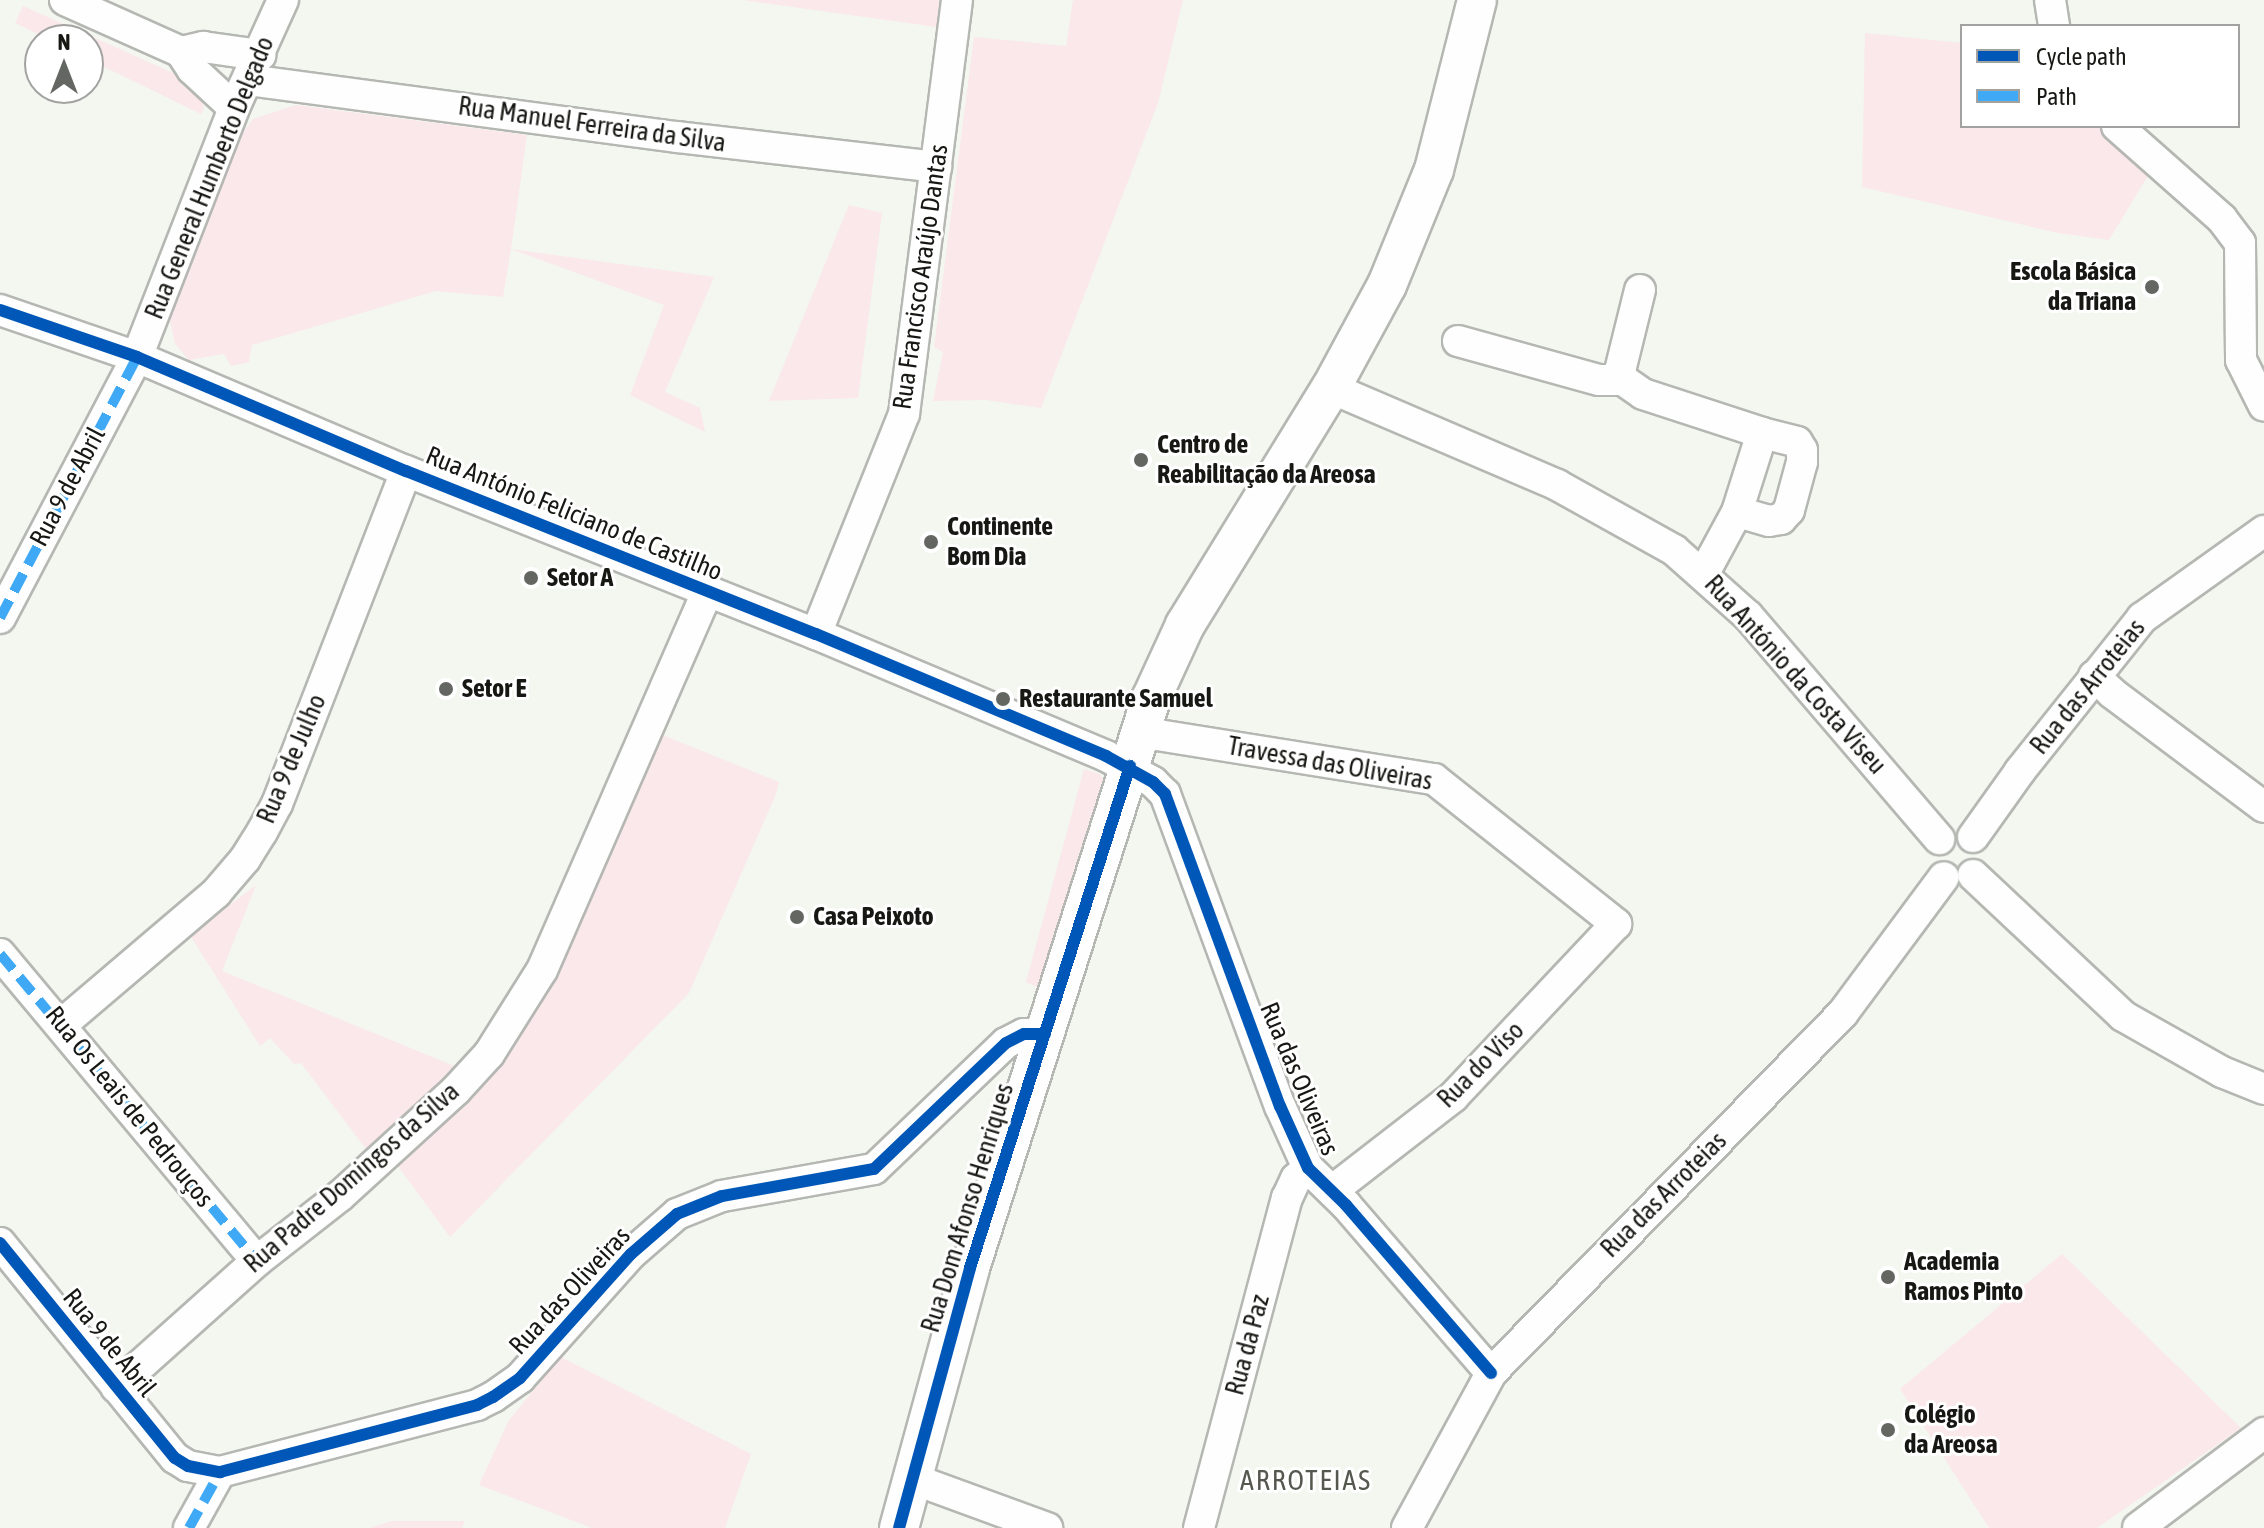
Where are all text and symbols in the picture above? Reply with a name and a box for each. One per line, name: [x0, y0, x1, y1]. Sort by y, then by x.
north arrow: [24, 24, 104, 104]
legend: [1960, 24, 2240, 128]
text: N: [58, 29, 70, 55]
street label: Rua General Humberto Delgado: [139, 32, 281, 324]
text: Cycle path: [2036, 43, 2127, 70]
text: Path: [2036, 83, 2077, 110]
street label: Rua Manuel Ferreira da Silva: [456, 91, 728, 159]
street label: Rua Francisco Araújo Dantas: [887, 142, 955, 412]
place label: Escola Básica da Triana: [2010, 256, 2136, 318]
marker: Escola Básica da Triana: [2143, 278, 2161, 296]
street label: Rua 9 de Abril: [24, 422, 112, 552]
place label: Centro de Reabilitação da Areosa: [1157, 429, 1376, 490]
street label: Rua António Feliciano de Castilho: [421, 440, 727, 588]
marker: Centro de Reabilitação da Areosa: [1132, 451, 1150, 469]
place label: Continente Bom Dia: [947, 511, 1053, 572]
marker: Continente Bom Dia: [922, 533, 940, 551]
place label: Setor A: [547, 562, 613, 594]
marker: Setor A: [522, 569, 540, 587]
street label: Rua António da Costa Viseu: [1697, 569, 1893, 781]
street label: Rua das Arroteias: [2024, 613, 2152, 761]
place label: Setor E: [462, 673, 526, 705]
marker: Setor E: [437, 680, 455, 698]
place label: Restaurante Samuel: [1019, 683, 1213, 715]
street label: Rua 9 de Julho: [251, 690, 333, 828]
marker: Restaurante Samuel: [994, 690, 1012, 708]
street label: Travessa das Oliveiras: [1225, 731, 1435, 797]
place label: Casa Peixoto: [813, 901, 934, 933]
marker: Casa Peixoto: [788, 908, 806, 926]
street label: Rua das Oliveiras: [1253, 998, 1345, 1160]
street label: Rua Os Leais de Pedrouços: [38, 1000, 220, 1214]
street label: Rua do Viso: [1431, 1015, 1531, 1115]
street label: Rua Padre Domingos da Silva: [238, 1076, 466, 1280]
street label: Rua Dom Afonso Henriques: [915, 1080, 1021, 1336]
street label: Rua das Arroteias: [1595, 1126, 1733, 1264]
street label: Rua das Oliveiras: [503, 1221, 637, 1361]
place label: Academia Ramos Pinto: [1904, 1246, 2023, 1308]
marker: Academia Ramos Pinto: [1879, 1268, 1897, 1286]
street label: Rua 9 de Abril: [56, 1283, 162, 1403]
street label: Rua da Paz: [1220, 1291, 1276, 1399]
place label: Colégio da Areosa: [1904, 1399, 1998, 1460]
marker: Colégio da Areosa: [1879, 1421, 1897, 1439]
district label: ARROTEIAS: [1240, 1463, 1372, 1497]

